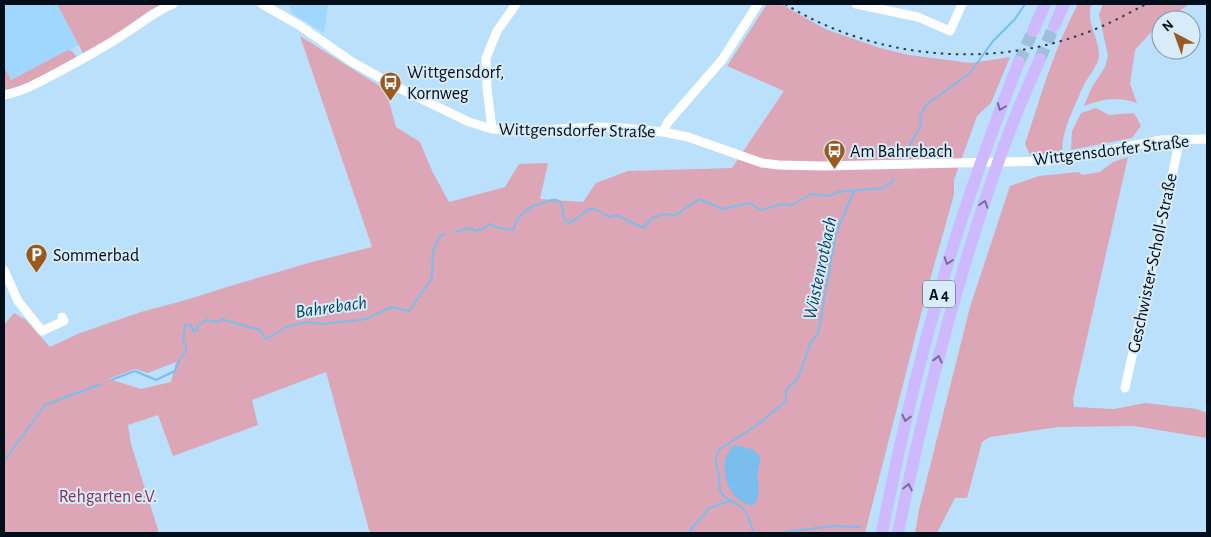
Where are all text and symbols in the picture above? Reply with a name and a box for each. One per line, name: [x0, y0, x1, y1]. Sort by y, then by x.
north arrow: [1151, 10, 1201, 60]
text: N: [1160, 17, 1176, 34]
place label: Wittgensdorf, Kornweg: [407, 64, 504, 103]
bus stop icon: Wittgensdorf, Kornweg: [379, 70, 403, 101]
one-way arrow: [997, 103, 1007, 111]
street label: Wittgensdorfer Straße: [498, 121, 656, 141]
street label: Wittgensdorfer Straße: [1032, 132, 1190, 169]
bus stop icon: Am Bahrebach: [822, 139, 846, 170]
place label: Am Bahrebach: [850, 143, 953, 161]
street label: Geschwister-Scholl-Straße: [1125, 172, 1181, 355]
one-way arrow: [979, 200, 989, 208]
water label: Wüstenrotbach: [800, 215, 841, 321]
parking icon: Sommerbad: [25, 243, 49, 274]
place label: Sommerbad: [53, 247, 139, 265]
one-way arrow: [944, 256, 954, 265]
road number: A 4: [923, 280, 955, 308]
water label: Bahrebach: [294, 293, 368, 322]
one-way arrow: [932, 355, 943, 364]
one-way arrow: [901, 414, 912, 423]
one-way arrow: [902, 482, 913, 491]
park label: Rehgarten e.V.: [59, 488, 157, 506]

